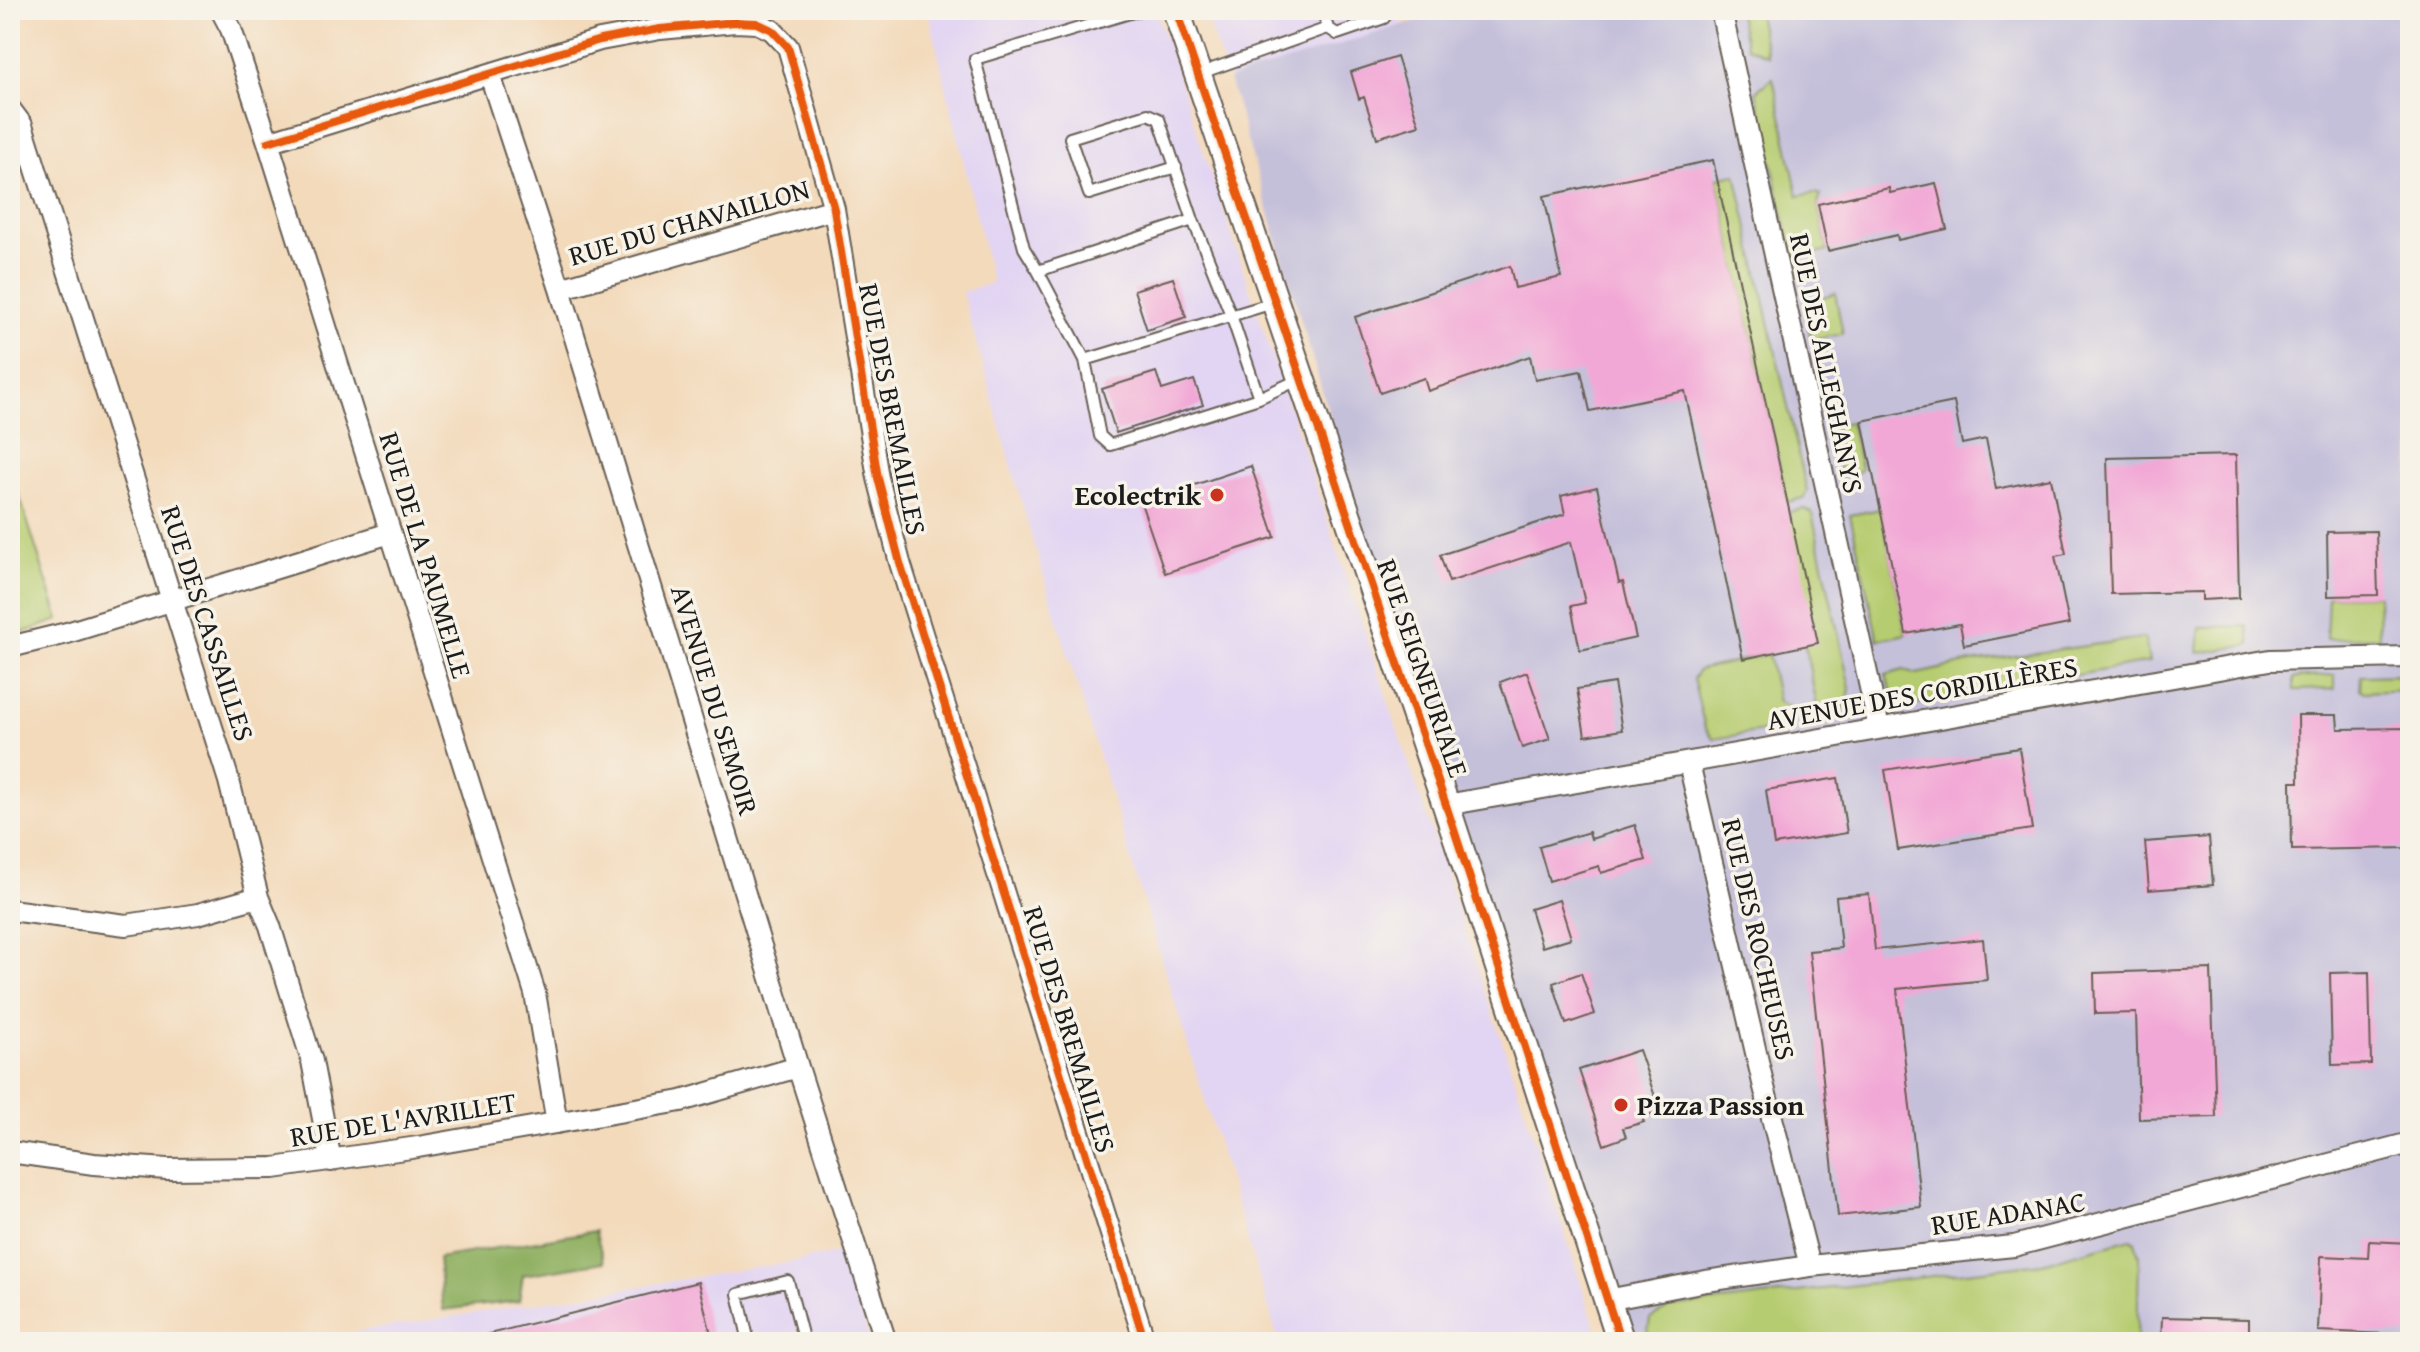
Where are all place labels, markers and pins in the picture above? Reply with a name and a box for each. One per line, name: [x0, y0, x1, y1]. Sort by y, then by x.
place label: Ecolectrik: [1075, 474, 1202, 515]
marker: Ecolectrik: [1208, 486, 1226, 504]
place label: Pizza Passion: [1637, 1084, 1804, 1125]
marker: Pizza Passion: [1612, 1096, 1630, 1114]

